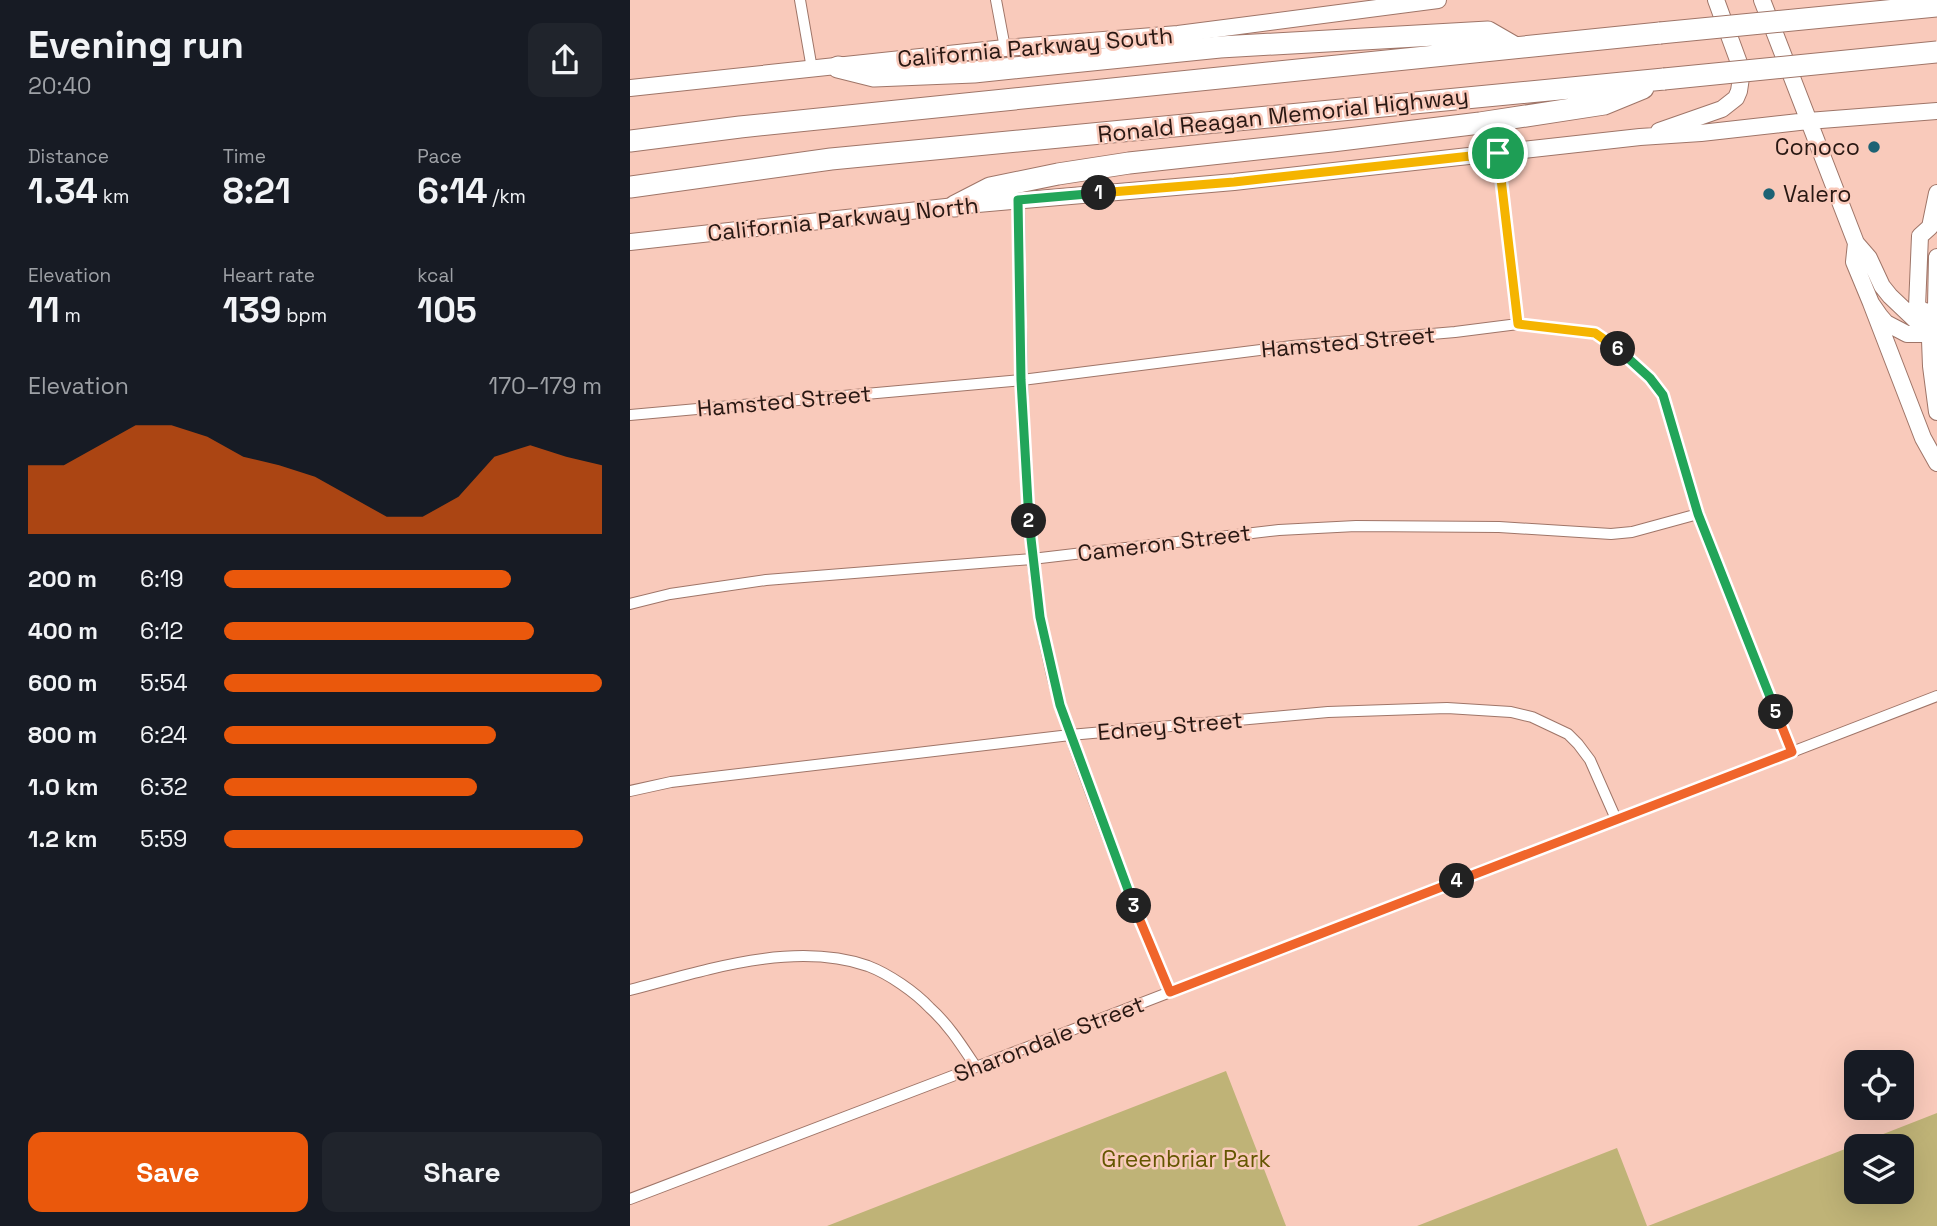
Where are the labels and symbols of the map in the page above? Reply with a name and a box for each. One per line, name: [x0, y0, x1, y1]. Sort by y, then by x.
street label: California Parkway South: [896, 20, 1174, 74]
street label: Ronald Reagan Memorial Highway: [1096, 81, 1470, 149]
pin: [1468, 123, 1528, 183]
place label: Conoco: [1775, 132, 1860, 162]
marker: Conoco: [1866, 139, 1882, 155]
pin: 1: [1082, 176, 1116, 210]
place label: Valero: [1783, 179, 1851, 209]
marker: Valero: [1761, 186, 1777, 202]
street label: California Parkway North: [706, 190, 980, 248]
street label: Hamsted Street: [1260, 319, 1436, 365]
pin: 6: [1600, 332, 1636, 366]
street label: Hamsted Street: [696, 378, 872, 424]
pin: 2: [1012, 504, 1046, 538]
street label: Cameron Street: [1076, 517, 1252, 569]
pin: 5: [1758, 694, 1794, 730]
street label: Edney Street: [1096, 705, 1244, 747]
pin: 4: [1440, 864, 1474, 898]
pin: 3: [1116, 888, 1152, 923]
street label: Sharondale Street: [950, 989, 1148, 1089]
park label: Greenbriar Park: [1101, 1144, 1271, 1174]

